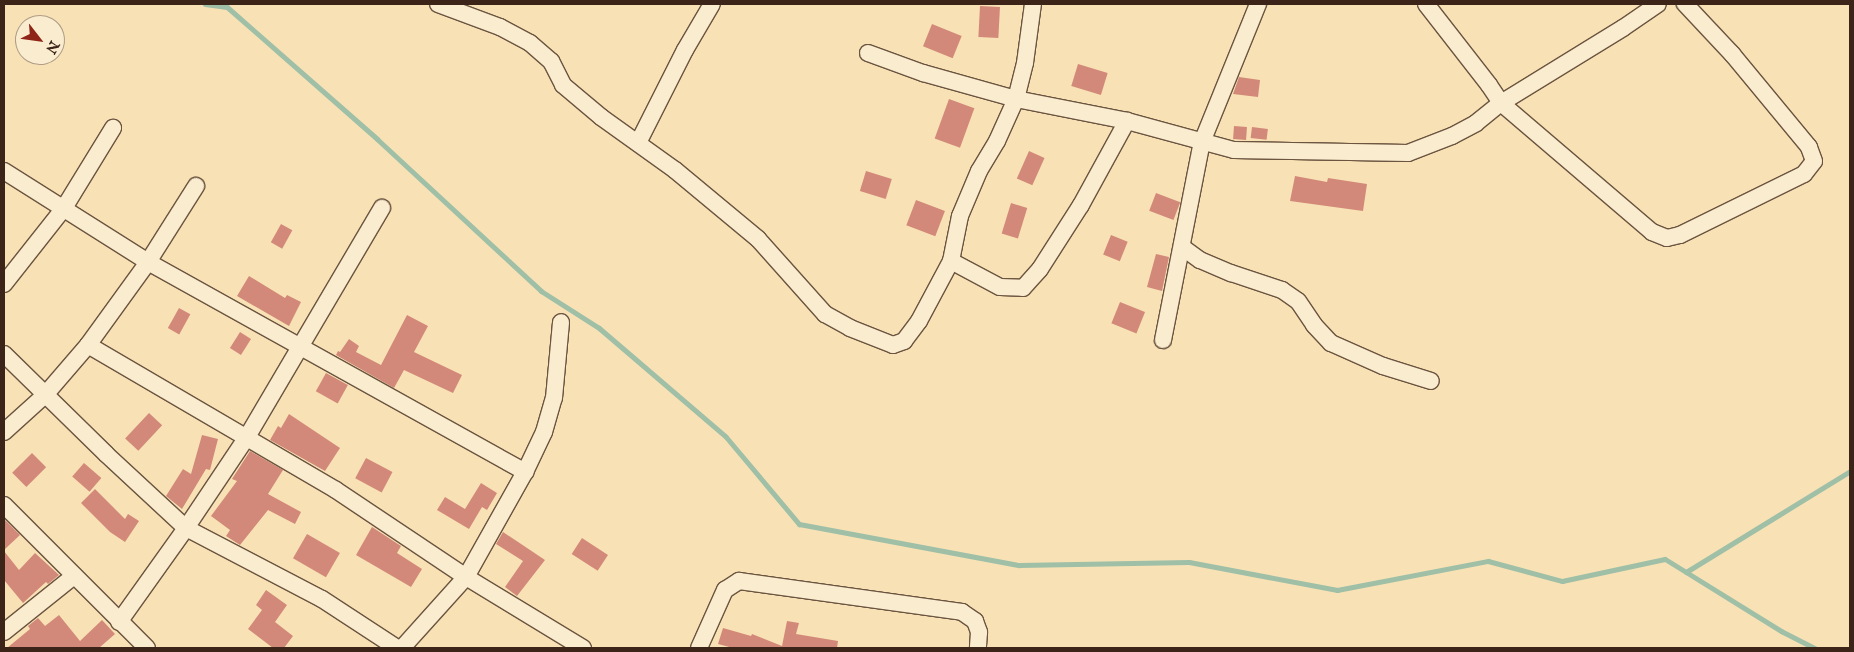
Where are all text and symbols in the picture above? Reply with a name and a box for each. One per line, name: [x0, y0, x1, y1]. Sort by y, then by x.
north arrow: [15, 15, 65, 65]
text: N: [41, 37, 63, 57]

